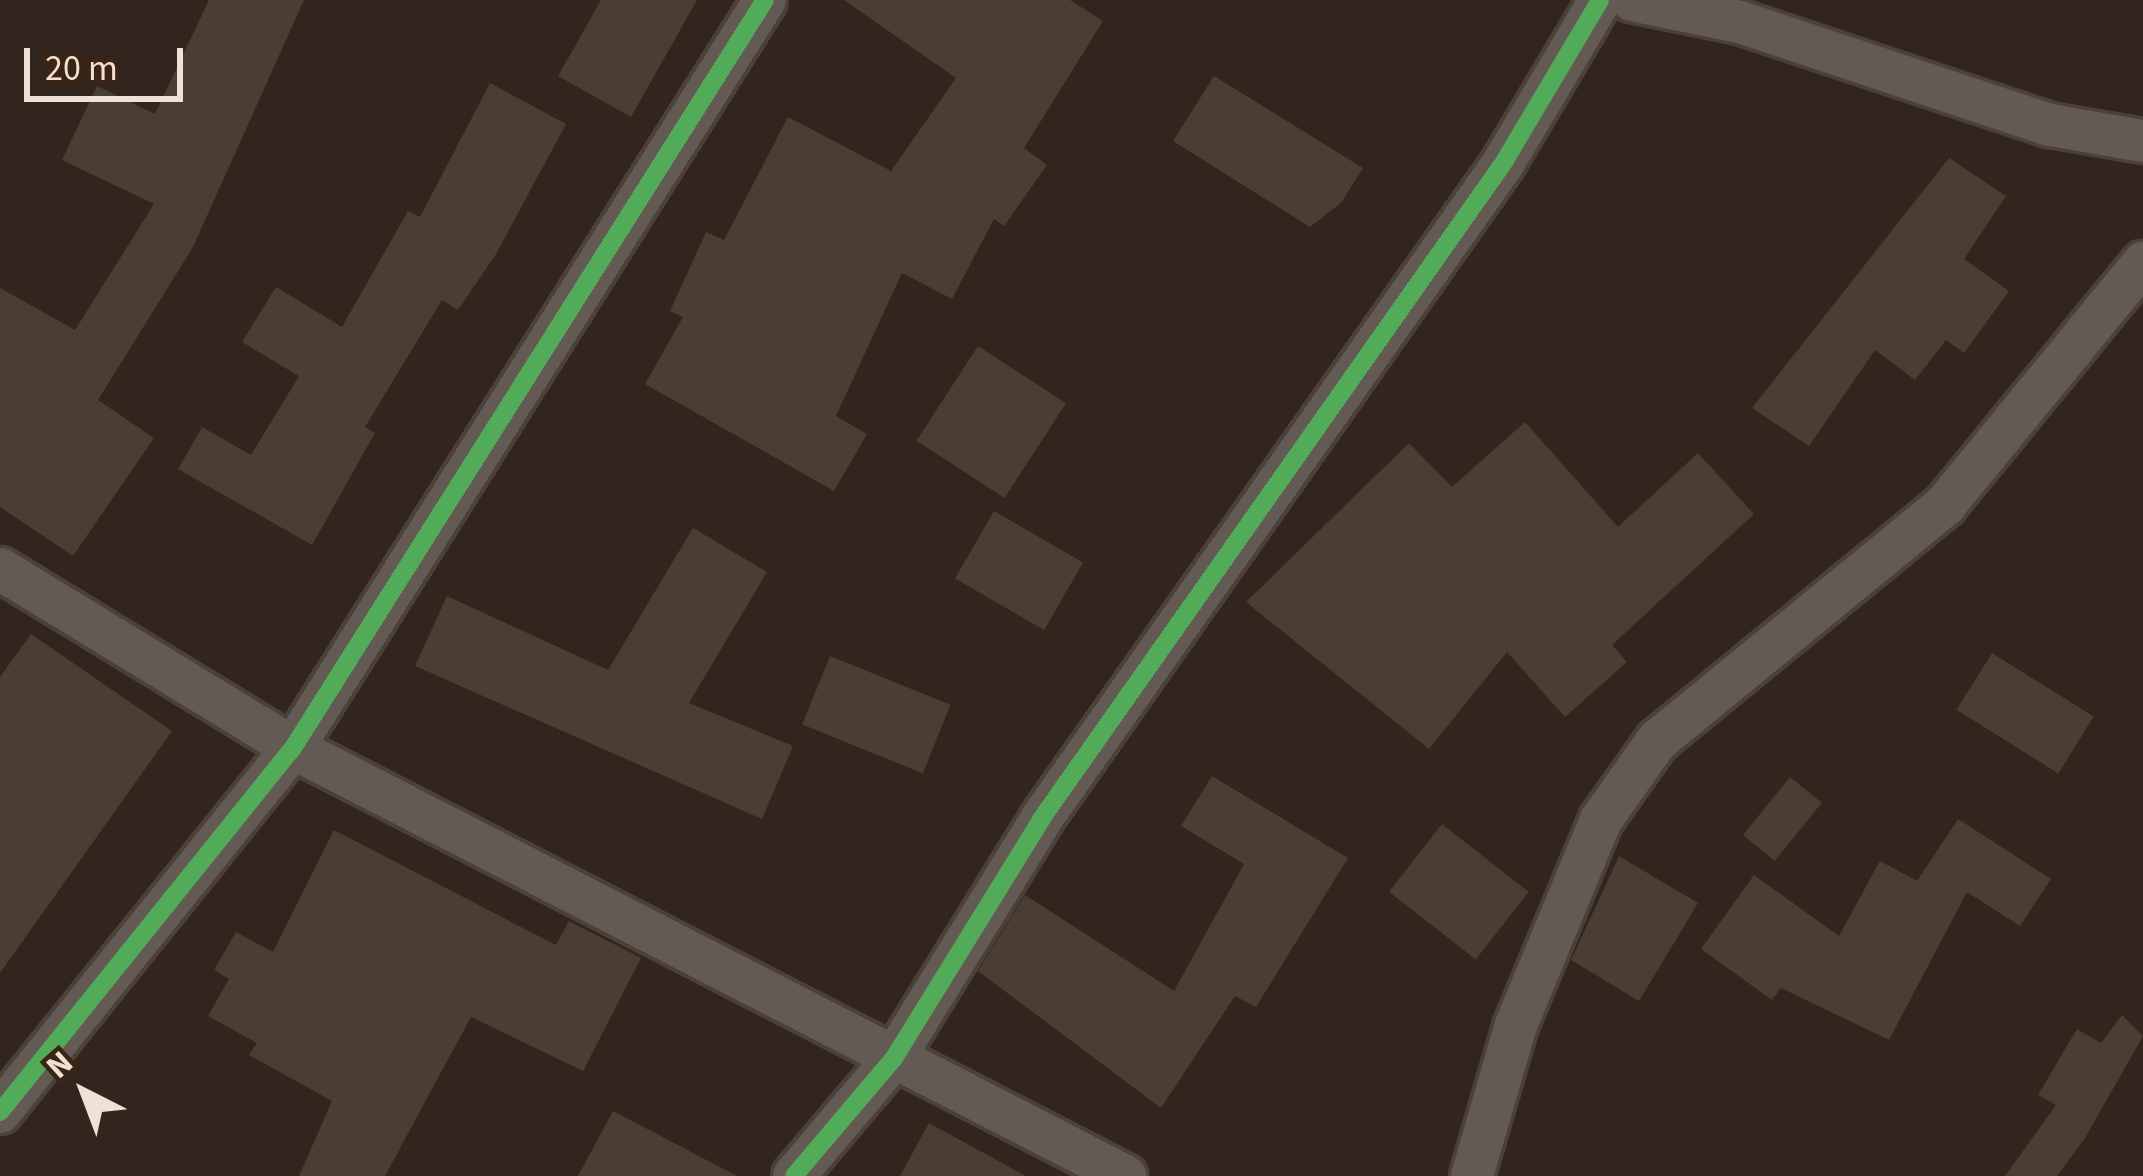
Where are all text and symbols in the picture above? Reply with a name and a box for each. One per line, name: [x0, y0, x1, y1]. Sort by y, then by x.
scale bar: [30, 24, 189, 98]
text: 20 m: [45, 43, 118, 94]
north arrow: [24, 1032, 144, 1152]
text: N: [36, 1040, 83, 1090]

